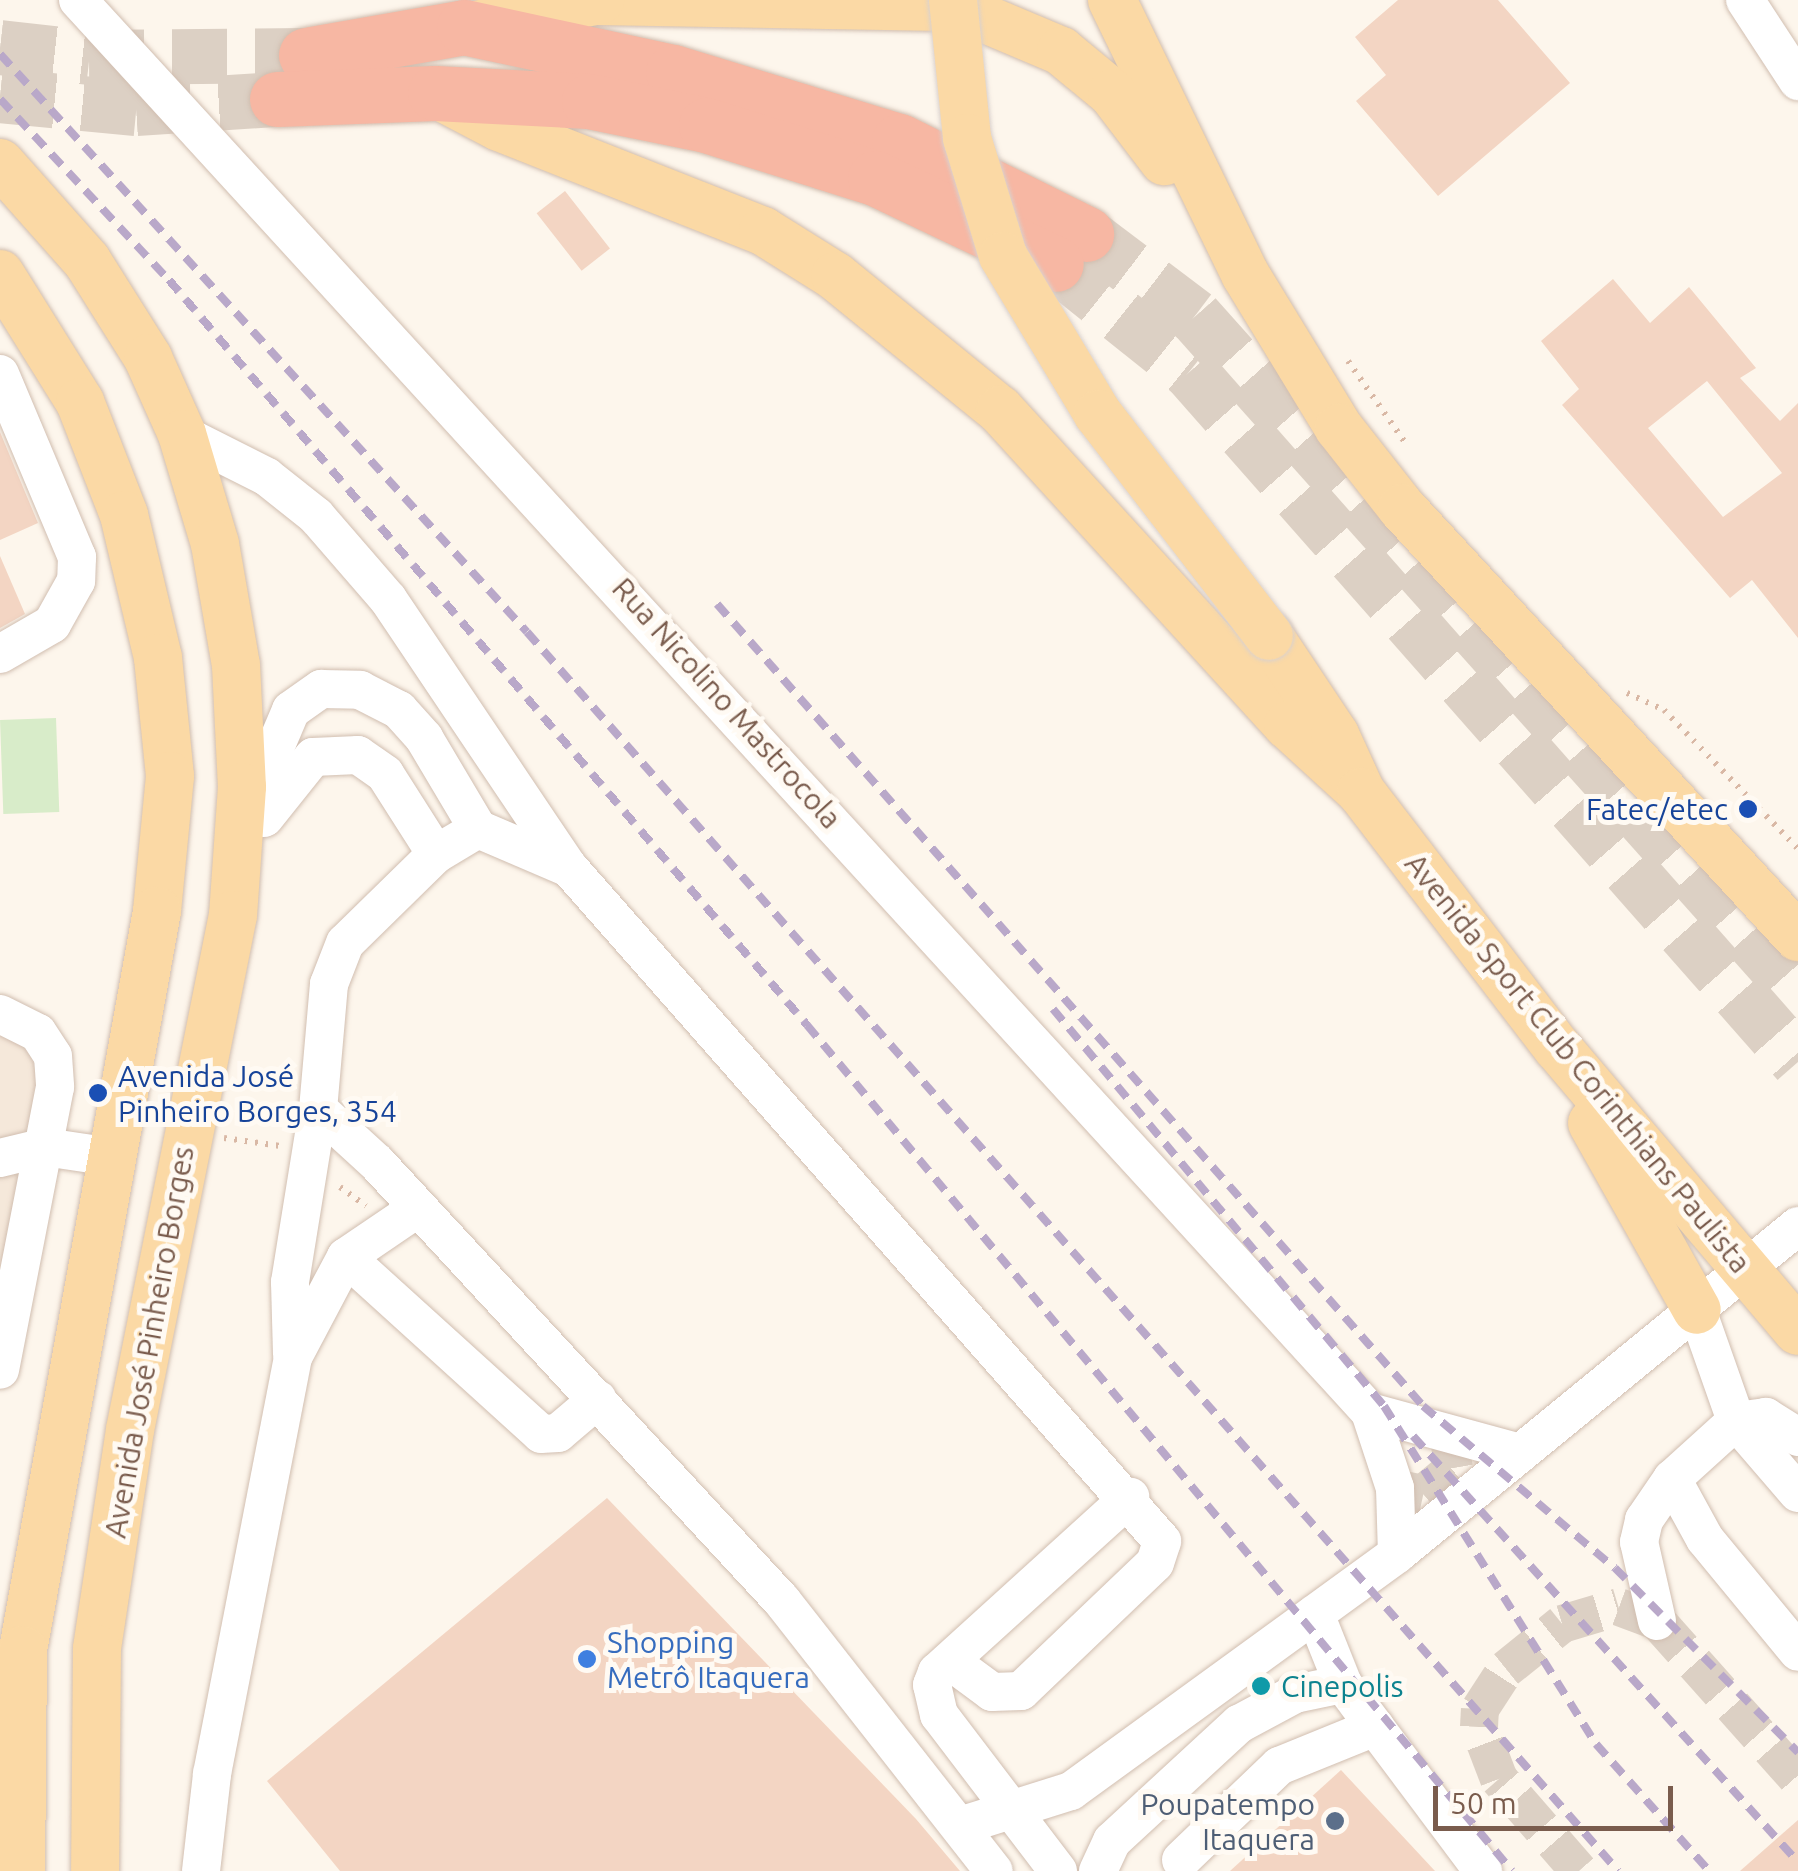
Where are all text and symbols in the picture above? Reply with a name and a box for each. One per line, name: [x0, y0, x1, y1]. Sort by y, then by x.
street label: Rua Nicolino Mastrocola: [605, 570, 849, 836]
place label: Fatec/etec: [1586, 791, 1728, 827]
marker: Fatec/etec: [1737, 798, 1759, 820]
street label: Avenida Sport Club Corinthians Paulista: [1398, 846, 1758, 1280]
place label: Avenida José Pinheiro Borges, 354: [118, 1058, 397, 1128]
marker: Avenida José Pinheiro Borges, 354: [87, 1082, 109, 1104]
street label: Avenida José Pinheiro Borges: [97, 1143, 201, 1541]
place label: Shopping Metrô Itaquera: [607, 1624, 810, 1694]
marker: Shopping Metrô Itaquera: [576, 1648, 598, 1670]
place label: Cinepolis: [1281, 1668, 1404, 1704]
marker: Cinepolis: [1250, 1675, 1272, 1697]
scale bar: [1438, 1766, 1678, 1828]
place label: Poupatempo Itaquera: [1140, 1786, 1315, 1856]
text: 50 m: [1450, 1786, 1517, 1820]
marker: Poupatempo Itaquera: [1324, 1810, 1346, 1832]

